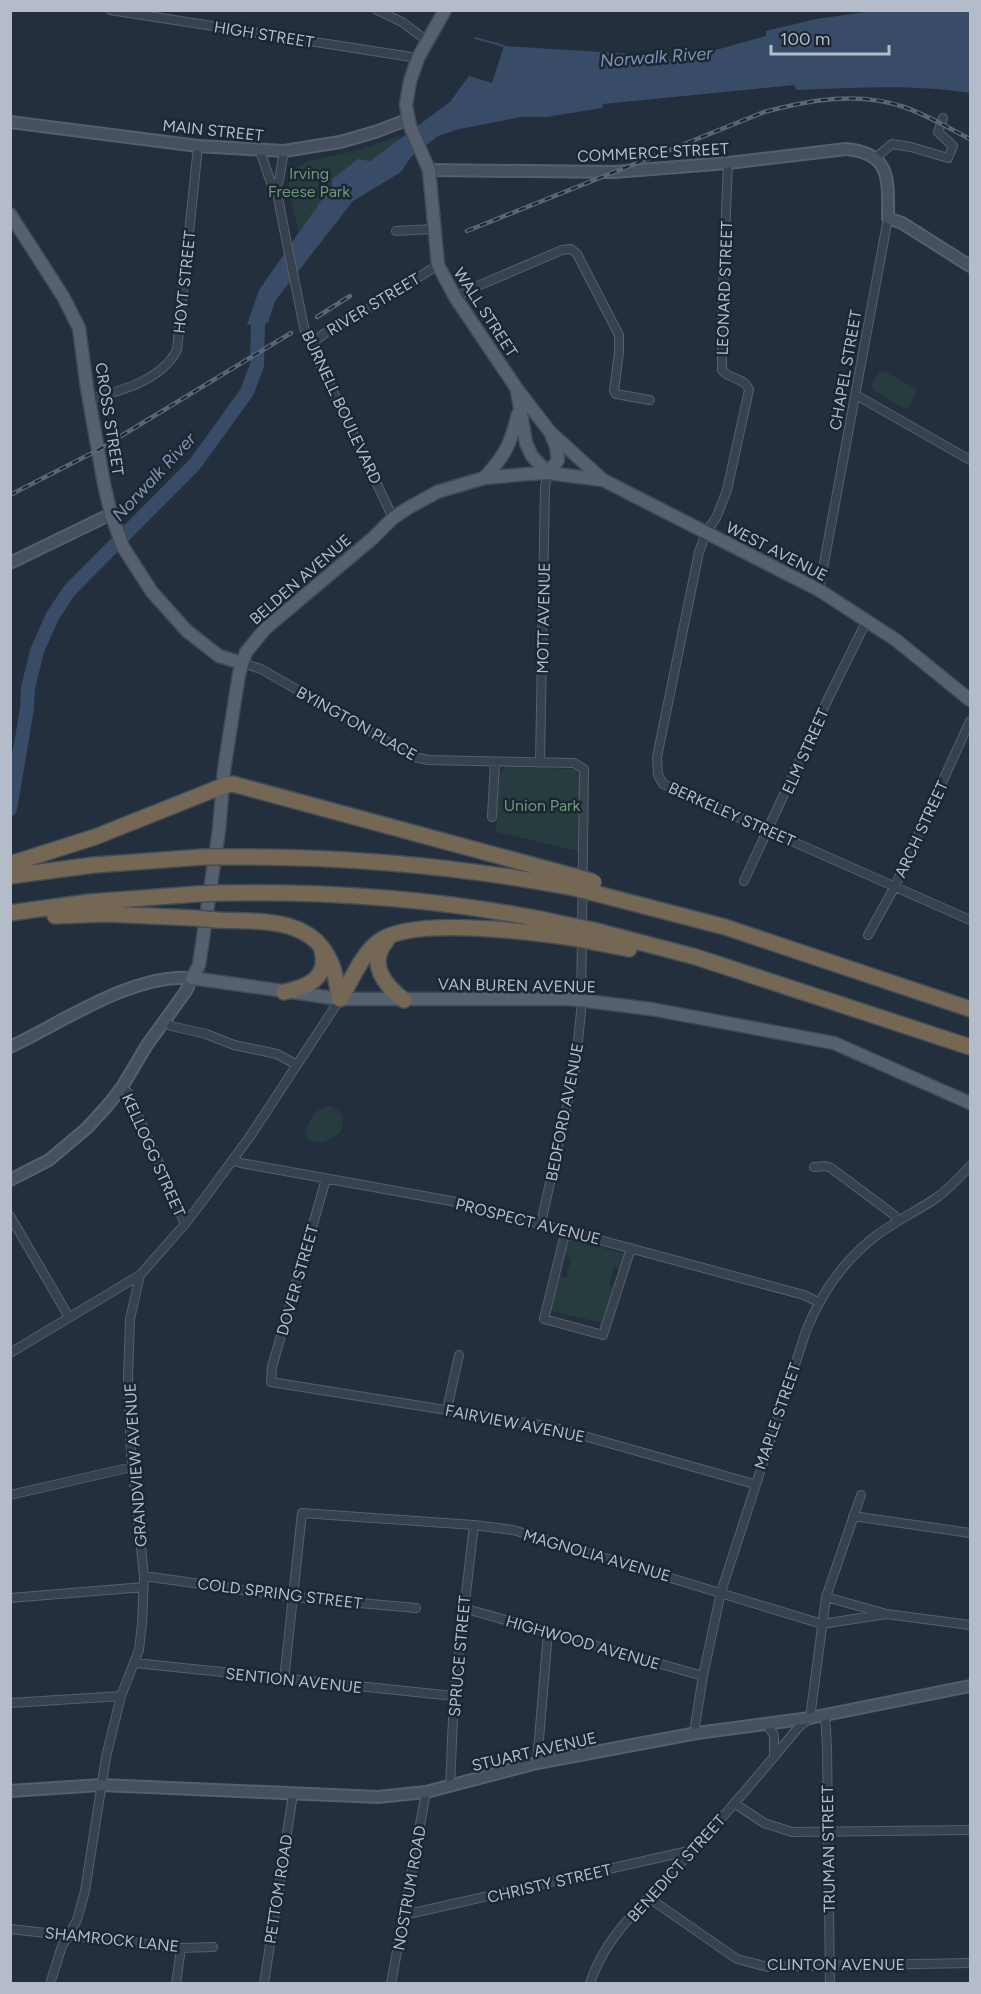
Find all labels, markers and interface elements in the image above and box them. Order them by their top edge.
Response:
street label: HIGH STREET [213,17,315,52]
scale bar [771,18,890,56]
text: 100 m [780,28,830,50]
water label: Norwalk River [599,42,714,72]
street label: MAIN STREET [161,116,265,145]
street label: COMMERCE STREET [577,139,730,166]
park label: Irving Freese Park [268,164,350,201]
street label: LEONARD STREET [713,220,736,356]
street label: HOYT STREET [170,230,199,334]
street label: WALL STREET [450,264,522,361]
street label: RIVER STREET [323,269,423,340]
street label: CHAPEL STREET [826,308,865,432]
street label: BURNELL BOULEVARD [298,327,385,487]
street label: CROSS STREET [91,361,128,477]
water label: Norwalk River [107,428,201,526]
street label: WEST AVENUE [723,518,831,585]
street label: BELDEN AVENUE [246,530,355,629]
street label: MOTT AVENUE [533,562,554,674]
street label: BYINGTON PLACE [293,682,420,764]
street label: ELM STREET [778,705,833,797]
street label: BERKELEY STREET [666,778,798,851]
street label: ARCH STREET [891,778,952,881]
park label: Union Park [504,796,581,815]
street label: VAN BUREN AVENUE [438,975,596,996]
street label: BEDFORD AVENUE [542,1041,587,1183]
street label: KELLOGG STREET [118,1091,189,1220]
street label: PROSPECT AVENUE [454,1194,602,1249]
street label: DOVER STREET [273,1222,322,1338]
street label: MAPLE STREET [750,1360,805,1472]
street label: GRANDVIEW AVENUE [120,1382,151,1548]
street label: FAIRVIEW AVENUE [443,1401,586,1446]
street label: MAGNOLIA AVENUE [521,1525,673,1586]
street label: COLD SPRING STREET [197,1574,363,1613]
street label: SPRUCE STREET [445,1594,474,1718]
street label: HIGHWOOD AVENUE [504,1611,662,1674]
street label: SENTION AVENUE [225,1664,363,1697]
street label: STUART AVENUE [470,1728,598,1775]
street label: TRUMAN STREET [818,1785,839,1913]
street label: BENEDICT STREET [623,1811,729,1926]
street label: NOSTRUM ROAD [389,1824,430,1952]
street label: PETTOM ROAD [260,1833,297,1945]
street label: CHRISTY STREET [485,1860,613,1907]
street label: SHAMROCK LANE [44,1923,180,1956]
street label: CLINTON AVENUE [767,1955,905,1974]

